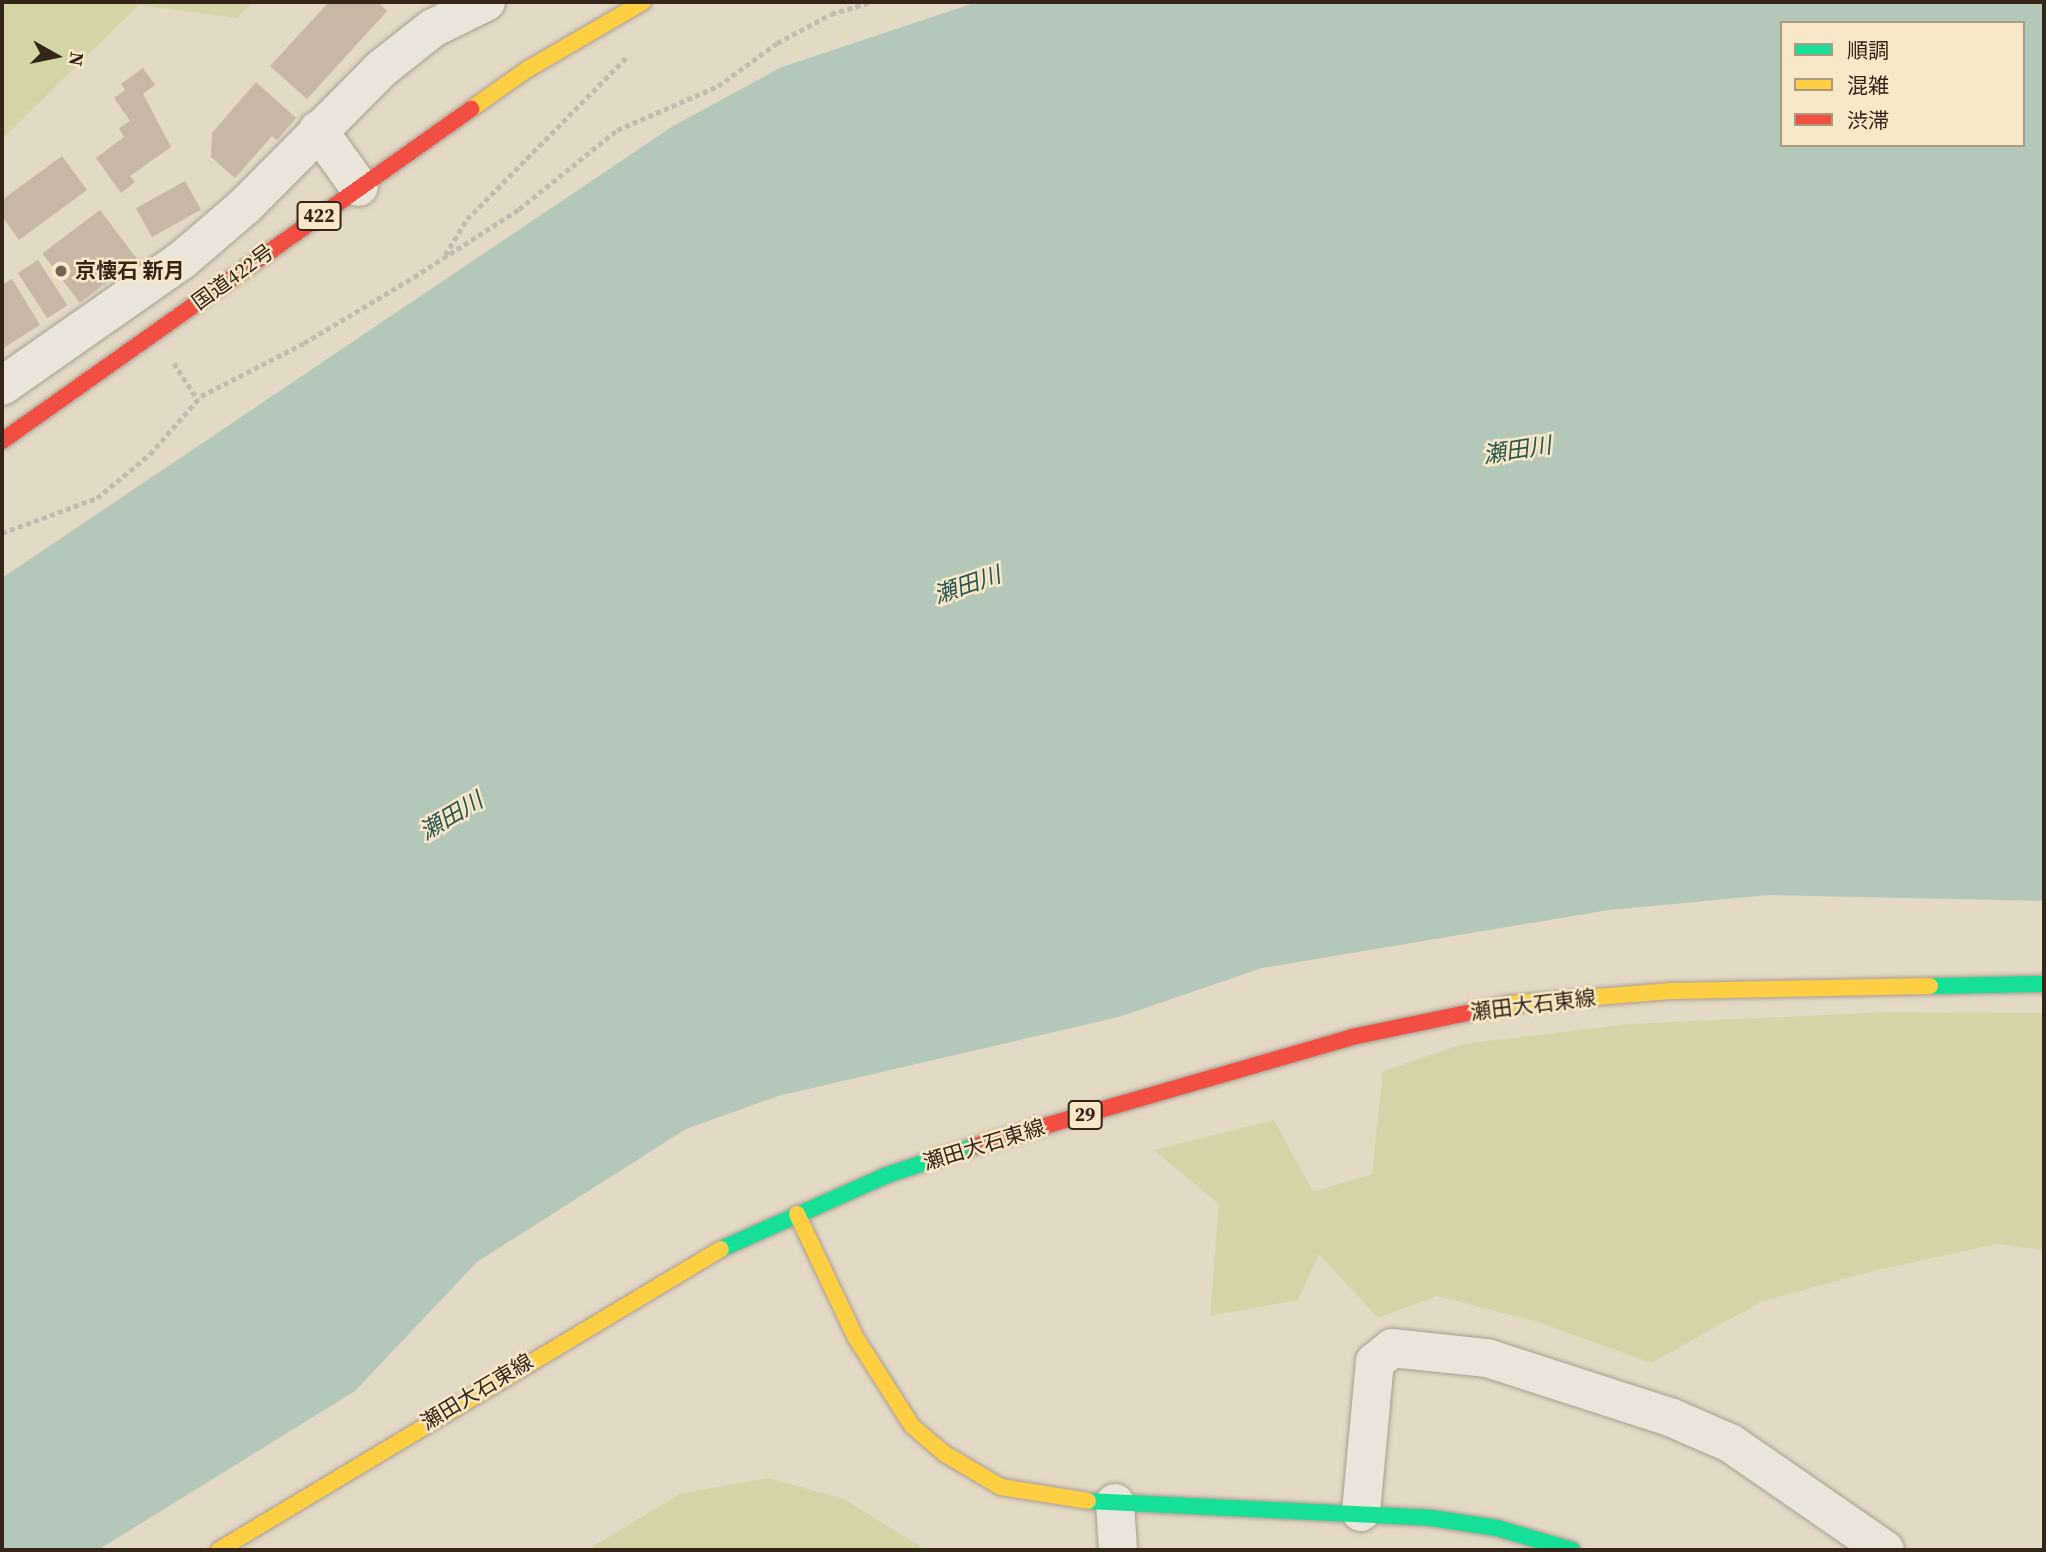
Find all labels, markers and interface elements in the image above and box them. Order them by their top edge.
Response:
north arrow [21,21,91,91]
legend [1780,21,2025,147]
text: 順調 [1847,36,1889,65]
text: N [63,50,91,68]
text: 混雑 [1847,71,1889,100]
text: 渋滞 [1847,106,1889,135]
road number: 422 [296,200,342,232]
street label: 国道422号 [187,239,279,315]
place label: 京懐石 新月 [75,258,184,284]
marker: 京懐石 新月 [53,263,69,279]
water label: 瀬田川 [1481,431,1553,469]
water label: 瀬田川 [930,561,1004,609]
water label: 瀬田川 [414,786,488,846]
street label: 瀬田大石東線 [1469,985,1597,1025]
road number: 29 [1068,1100,1102,1130]
street label: 瀬田大石東線 [920,1115,1048,1175]
street label: 瀬田大石東線 [417,1349,537,1435]

